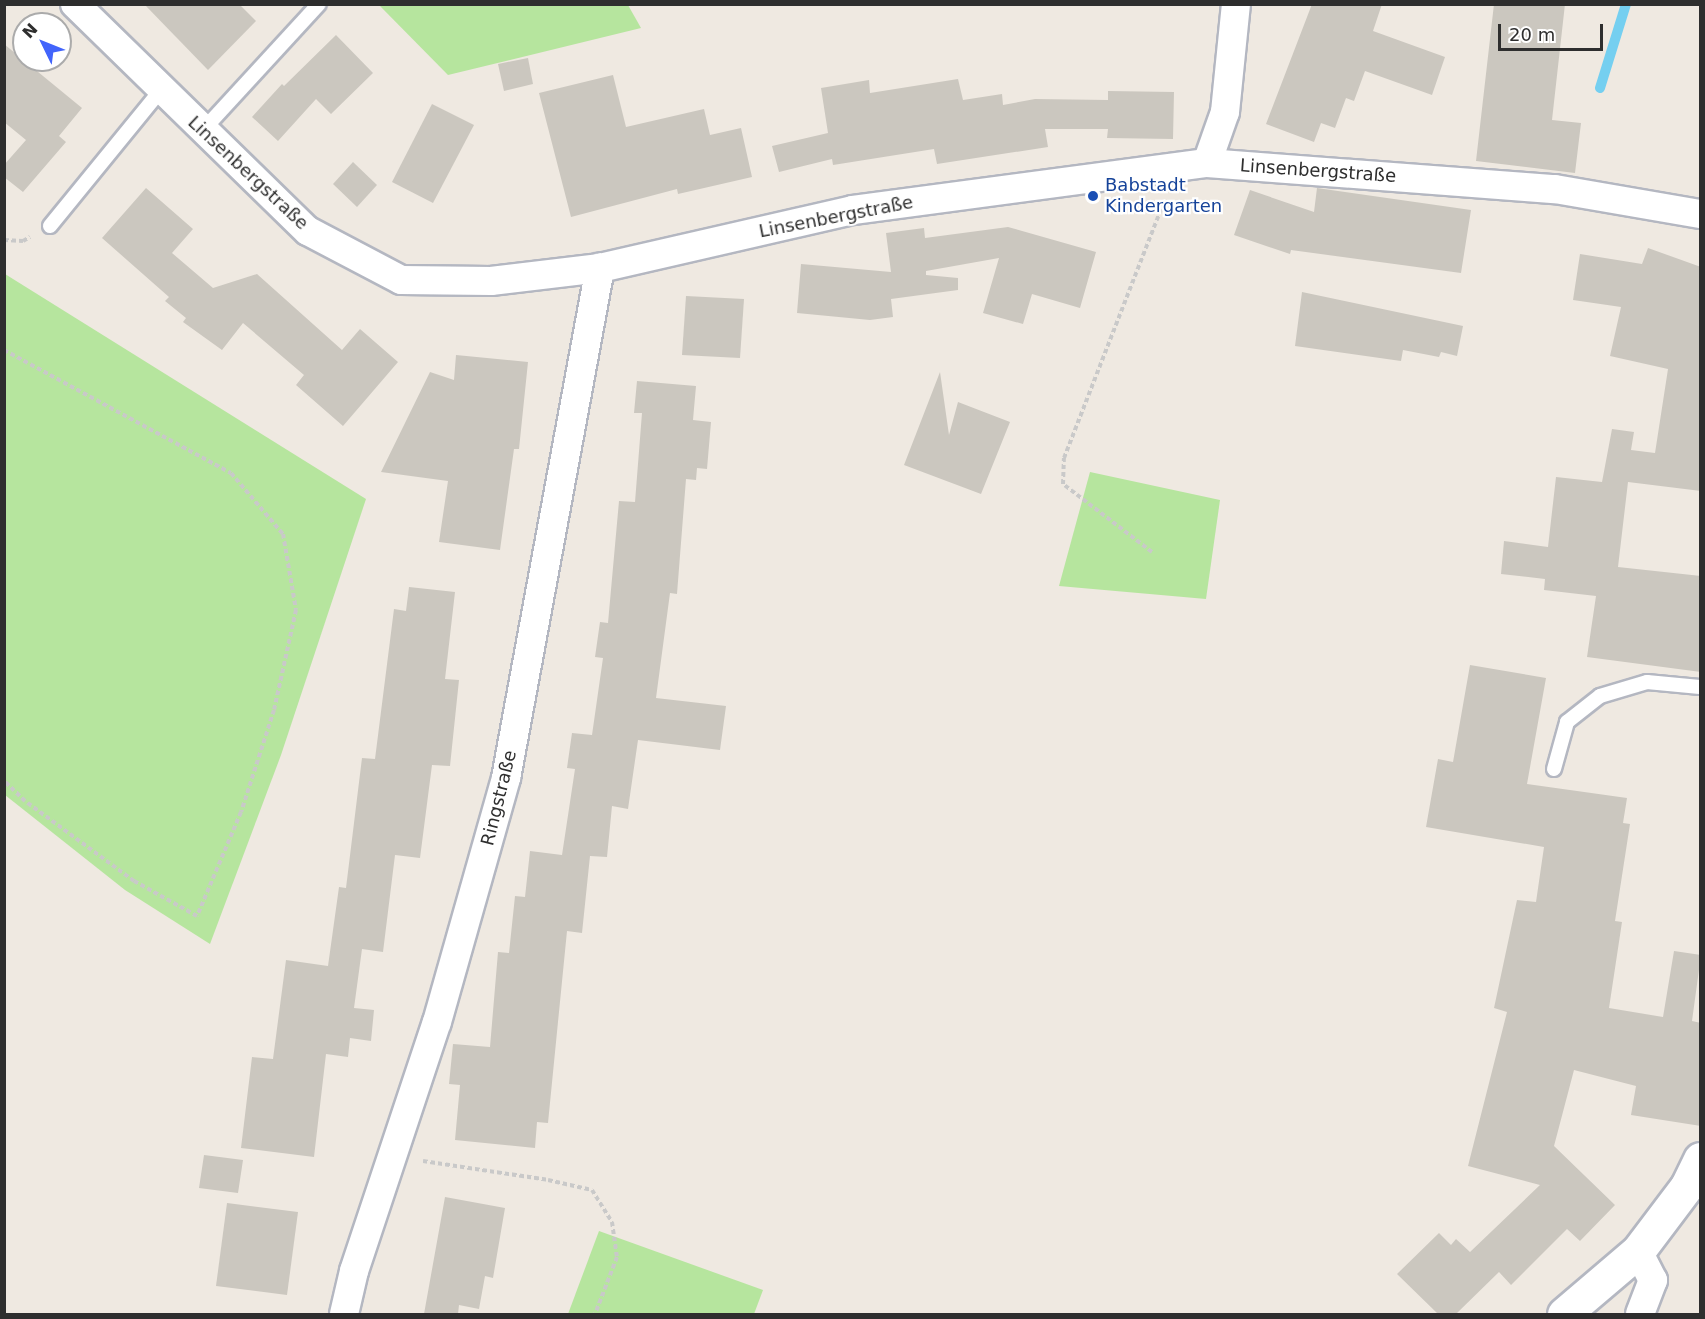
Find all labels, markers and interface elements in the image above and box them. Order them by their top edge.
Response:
north arrow [12,12,72,72]
scale bar [1501,12,1606,50]
text: N [18,19,41,42]
text: 20 m [1509,24,1555,45]
street label: Linsenbergstraße [183,112,313,234]
street label: Linsenbergstraße [1239,155,1397,187]
place label: Babstadt Kindergarten [1105,175,1222,218]
marker: Babstadt Kindergarten [1086,189,1100,203]
street label: Linsenbergstraße [757,191,915,243]
street label: Ringstraße [477,748,521,848]

